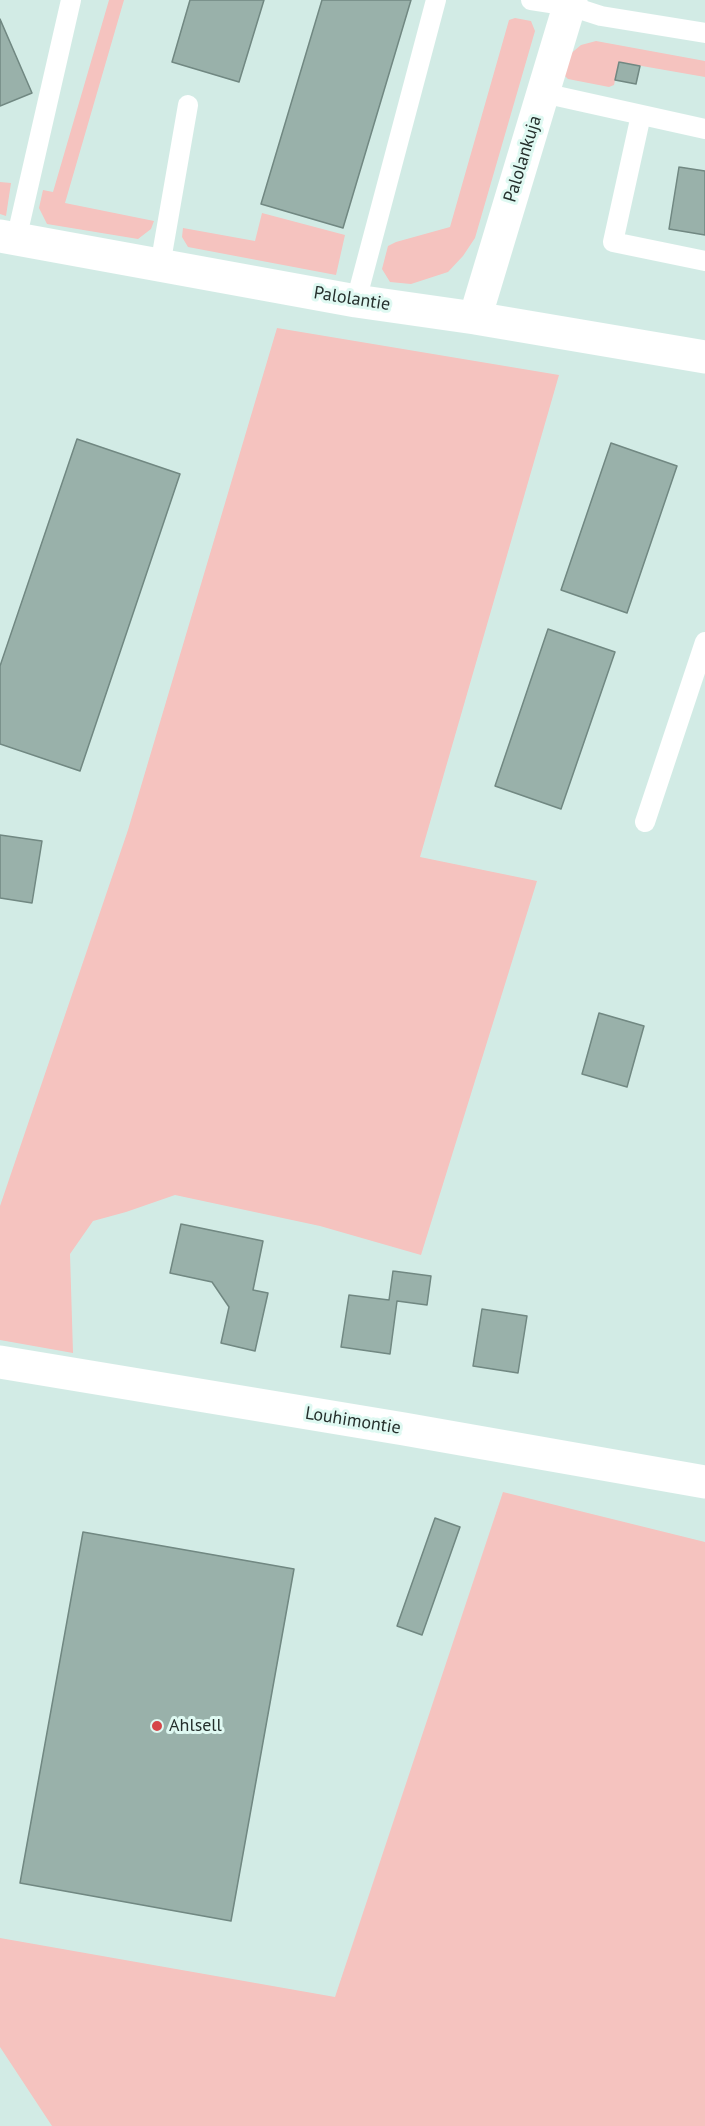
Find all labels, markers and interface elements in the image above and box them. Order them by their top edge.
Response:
street label: Palolankuja [500,113,546,205]
street label: Palolantie [312,282,392,316]
street label: Louhimontie [304,1403,402,1439]
place label: Ahlsell [169,1715,222,1737]
marker: Ahlsell [150,1719,164,1733]

